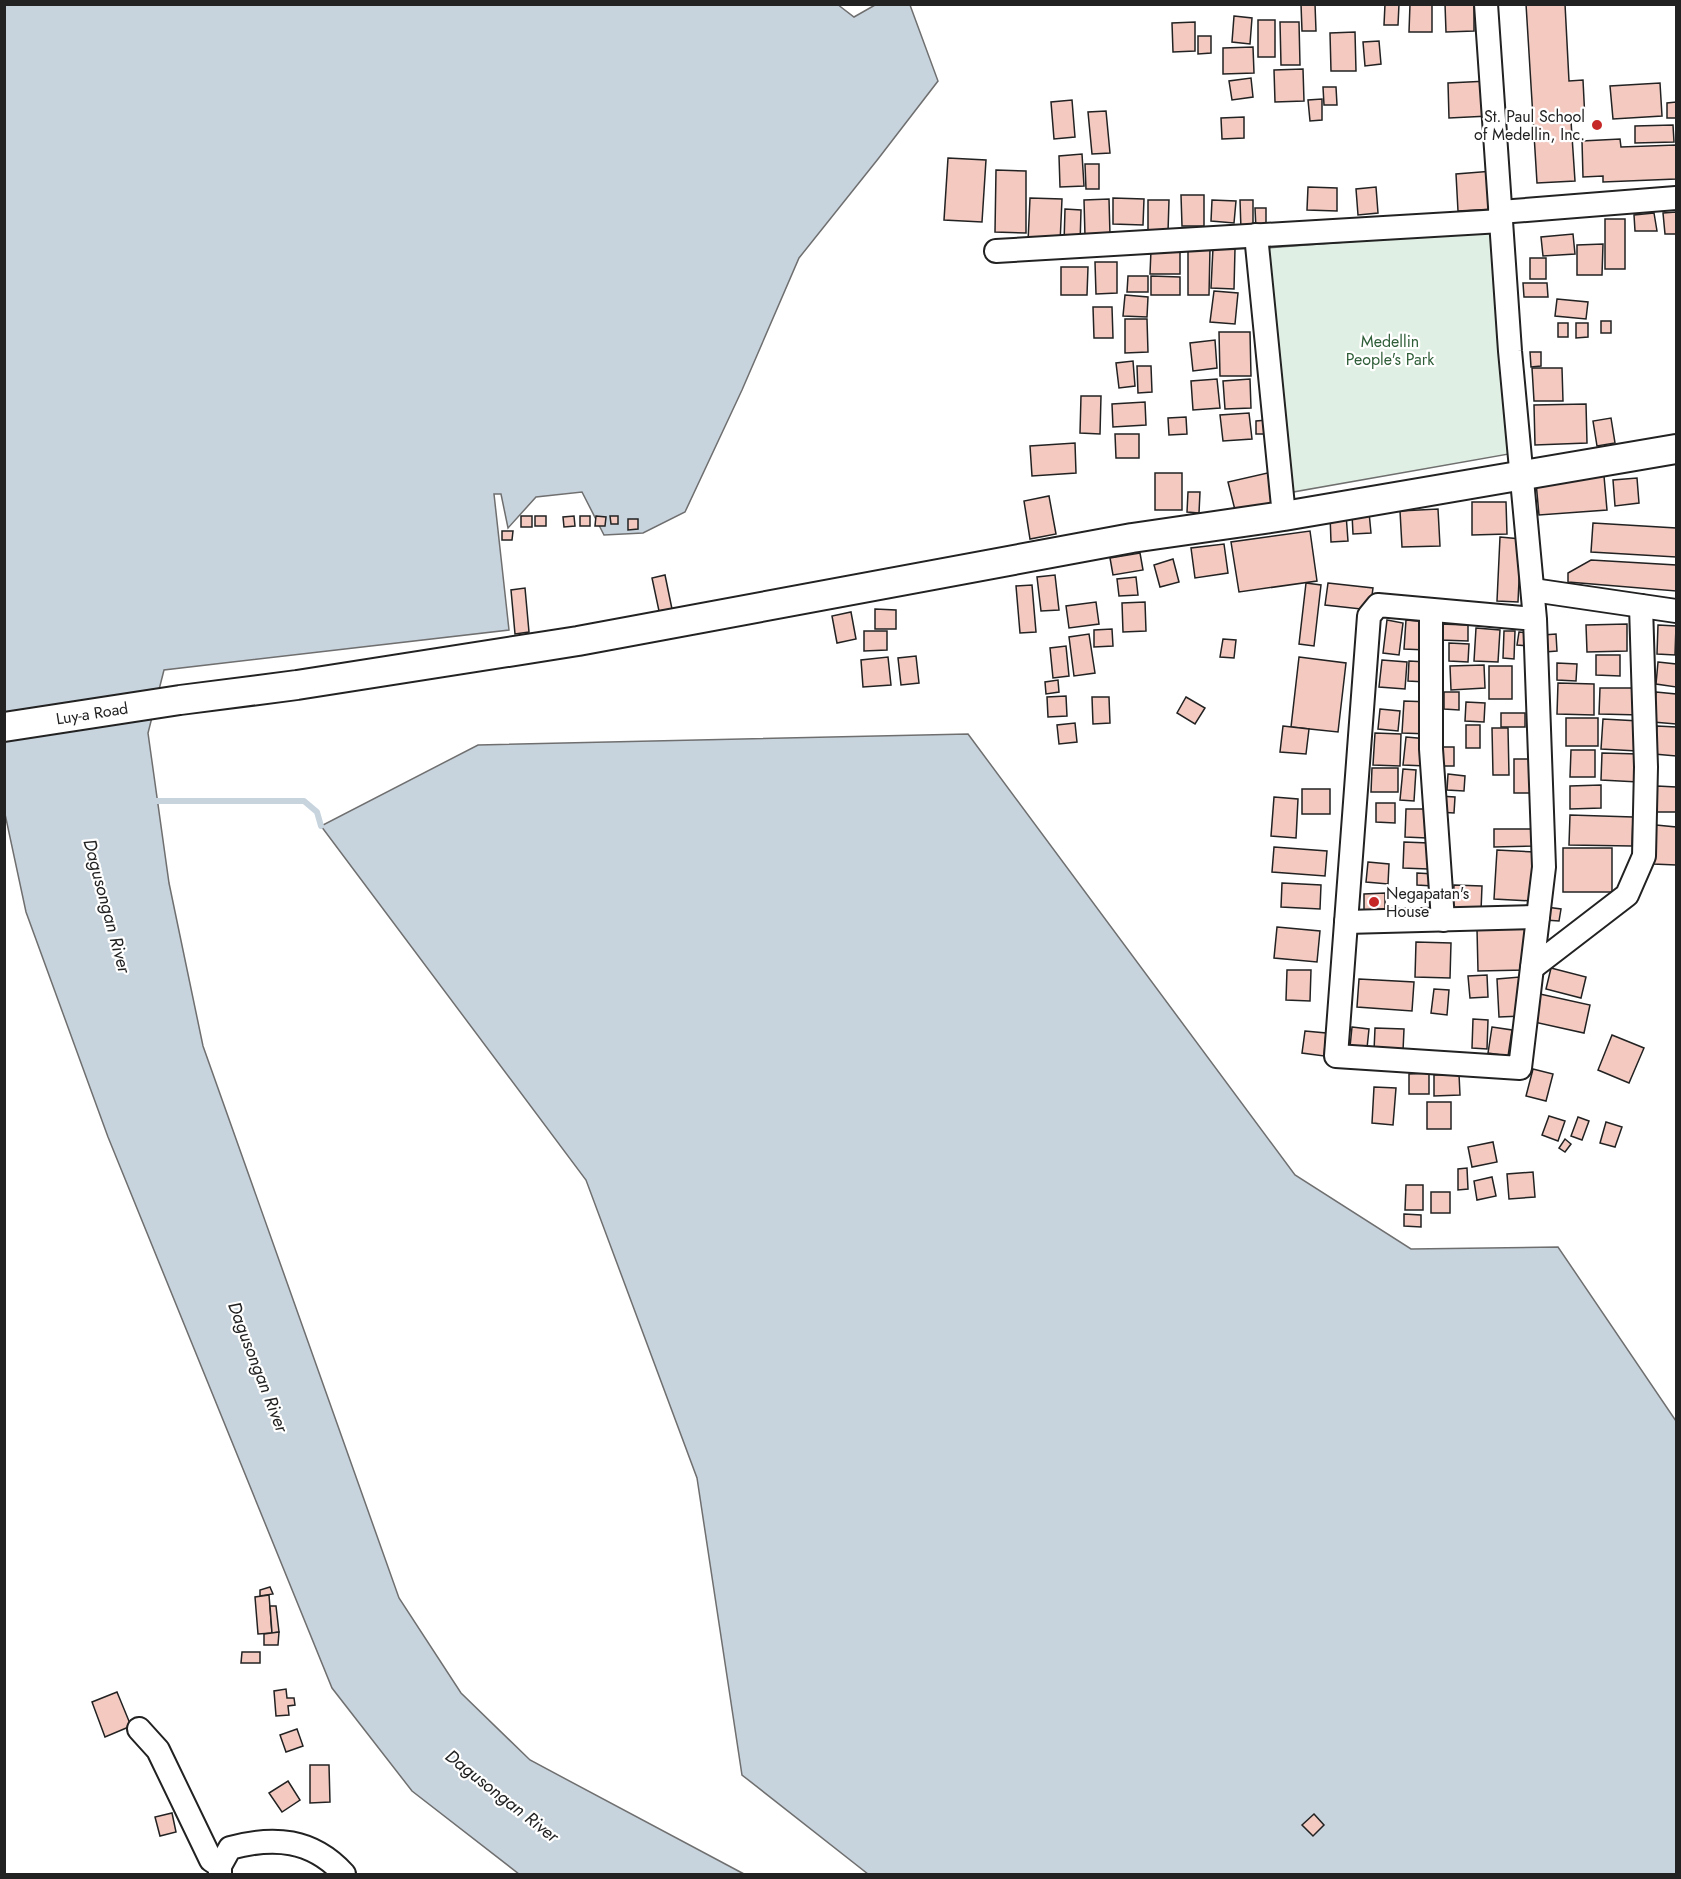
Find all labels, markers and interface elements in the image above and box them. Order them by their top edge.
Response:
place label: St. Paul School of Medellin, Inc. [1474,105,1585,146]
marker: St. Paul School of Medellin, Inc. [1590,118,1604,132]
park label: Medellin People's Park [1346,330,1435,371]
street label: Luy-a Road [54,696,130,731]
water label: Dagusongan River [77,836,138,977]
place label: Negapatan's House [1386,882,1469,923]
marker: Negapatan's House [1367,895,1381,909]
water label: Dagusongan River [221,1298,295,1437]
water label: Dagusongan River [440,1743,565,1849]

